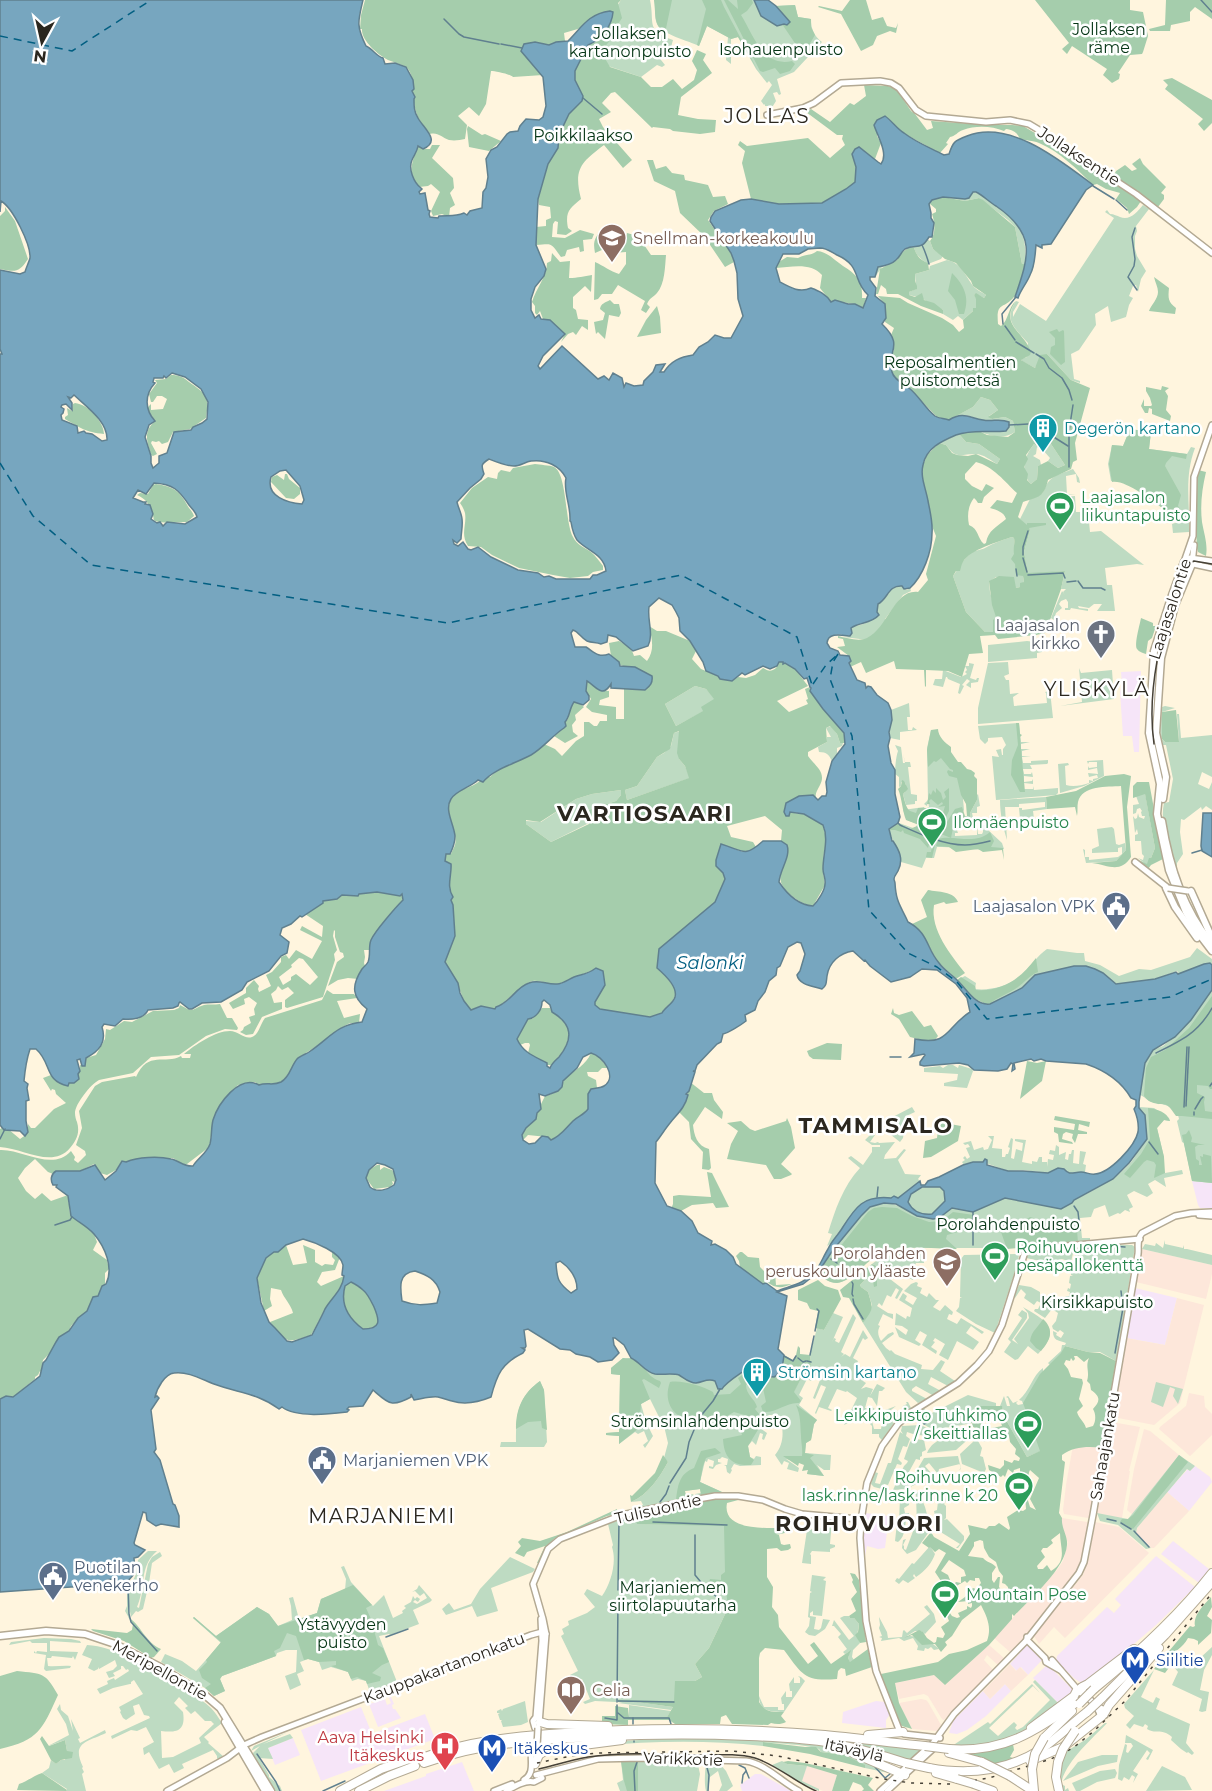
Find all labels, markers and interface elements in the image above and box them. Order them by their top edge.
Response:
north arrow [12,12,72,72]
park label: Jollaksen räme [1071,20,1146,57]
park label: Jollaksen kartanonpuisto [569,24,691,61]
park label: Isohauenpuisto [719,40,843,59]
text: N [32,46,48,67]
district label: JOLLAS [723,104,810,128]
street label: Jollaksentie [1033,122,1124,190]
park label: Poikkilaakso [533,126,633,145]
school or university icon: Snellman-korkeakoulu [596,222,628,264]
place label: Snellman-korkeakoulu [633,229,814,248]
park label: Reposalmentien puistometsä [884,353,1016,390]
building icon: Degerön kartano [1027,412,1059,454]
place label: Degerön kartano [1064,419,1201,438]
place label: Laajasalon liikuntapuisto [1081,488,1190,525]
sports icon: Laajasalon liikuntapuisto [1044,490,1076,532]
street label: Laajasalontie [1145,556,1195,662]
place label: Laajasalon kirkko [995,616,1080,653]
church icon: Laajasalon kirkko [1085,618,1117,660]
district label: YLISKYLÄ [1044,677,1150,701]
district label: VARTIOSAARI [556,800,733,827]
sports icon: Ilomäenpuisto [916,806,948,848]
place label: Ilomäenpuisto [953,813,1069,832]
public building icon: Laajasalon VPK [1100,890,1132,932]
place label: Laajasalon VPK [973,897,1096,916]
water label: Salonki [676,952,744,974]
district label: TAMMISALO [799,1112,953,1139]
park label: Porolahdenpuisto [936,1215,1080,1234]
place label: Roihuvuoren pesäpallokenttä [1016,1238,1144,1275]
sports icon: Roihuvuoren pesäpallokenttä [979,1240,1011,1282]
place label: Porolahden peruskoulun yläaste [765,1244,926,1281]
school or university icon: Porolahden peruskoulun yläaste [931,1246,963,1288]
park label: Kirsikkapuisto [1041,1293,1153,1312]
building icon: Strömsin kartano [741,1356,773,1398]
place label: Strömsin kartano [778,1363,917,1382]
street label: Sahaajankatu [1086,1390,1124,1502]
place label: Leikkipuisto Tuhkimo / skeittiallas [835,1406,1007,1443]
sports icon: Leikkipuisto Tuhkimo / skeittiallas [1012,1408,1044,1450]
park label: Strömsinlahdenpuisto [611,1412,789,1431]
public building icon: Marjaniemen VPK [306,1444,338,1486]
place label: Marjaniemen VPK [343,1451,489,1470]
place label: Roihuvuoren lask.rinne/lask.rinne k 20 [802,1468,998,1505]
sports icon: Roihuvuoren lask.rinne/lask.rinne k 20 [1003,1470,1035,1512]
street label: Tulisuontie [613,1490,703,1528]
district label: MARJANIEMI [308,1504,456,1528]
district label: ROIHUVUORI [775,1510,943,1537]
place label: Puotilan venekerho [74,1558,159,1595]
public building icon: Puotilan venekerho [37,1560,69,1602]
park label: Marjaniemen siirtolapuutarha [609,1578,737,1615]
sports icon: Mountain Pose [929,1578,961,1620]
place label: Mountain Pose [966,1585,1087,1604]
park label: Ystävyyden puisto [297,1615,387,1652]
street label: Kauppakartanonkatu [361,1628,527,1708]
street label: Meripellontie [109,1636,211,1704]
metro station icon: Siilitie [1119,1644,1151,1686]
place label: Siilitie [1156,1651,1203,1670]
library icon: Celia [555,1674,587,1716]
place label: Celia [592,1681,631,1700]
place label: Aava Helsinki Itäkeskus [317,1728,424,1765]
hospital icon: Aava Helsinki Itäkeskus [429,1730,461,1772]
metro station icon: Itäkeskus [476,1732,508,1774]
street label: Itäväylä [823,1734,885,1766]
place label: Itäkeskus [513,1739,588,1758]
street label: Varikkotie [643,1748,723,1770]

